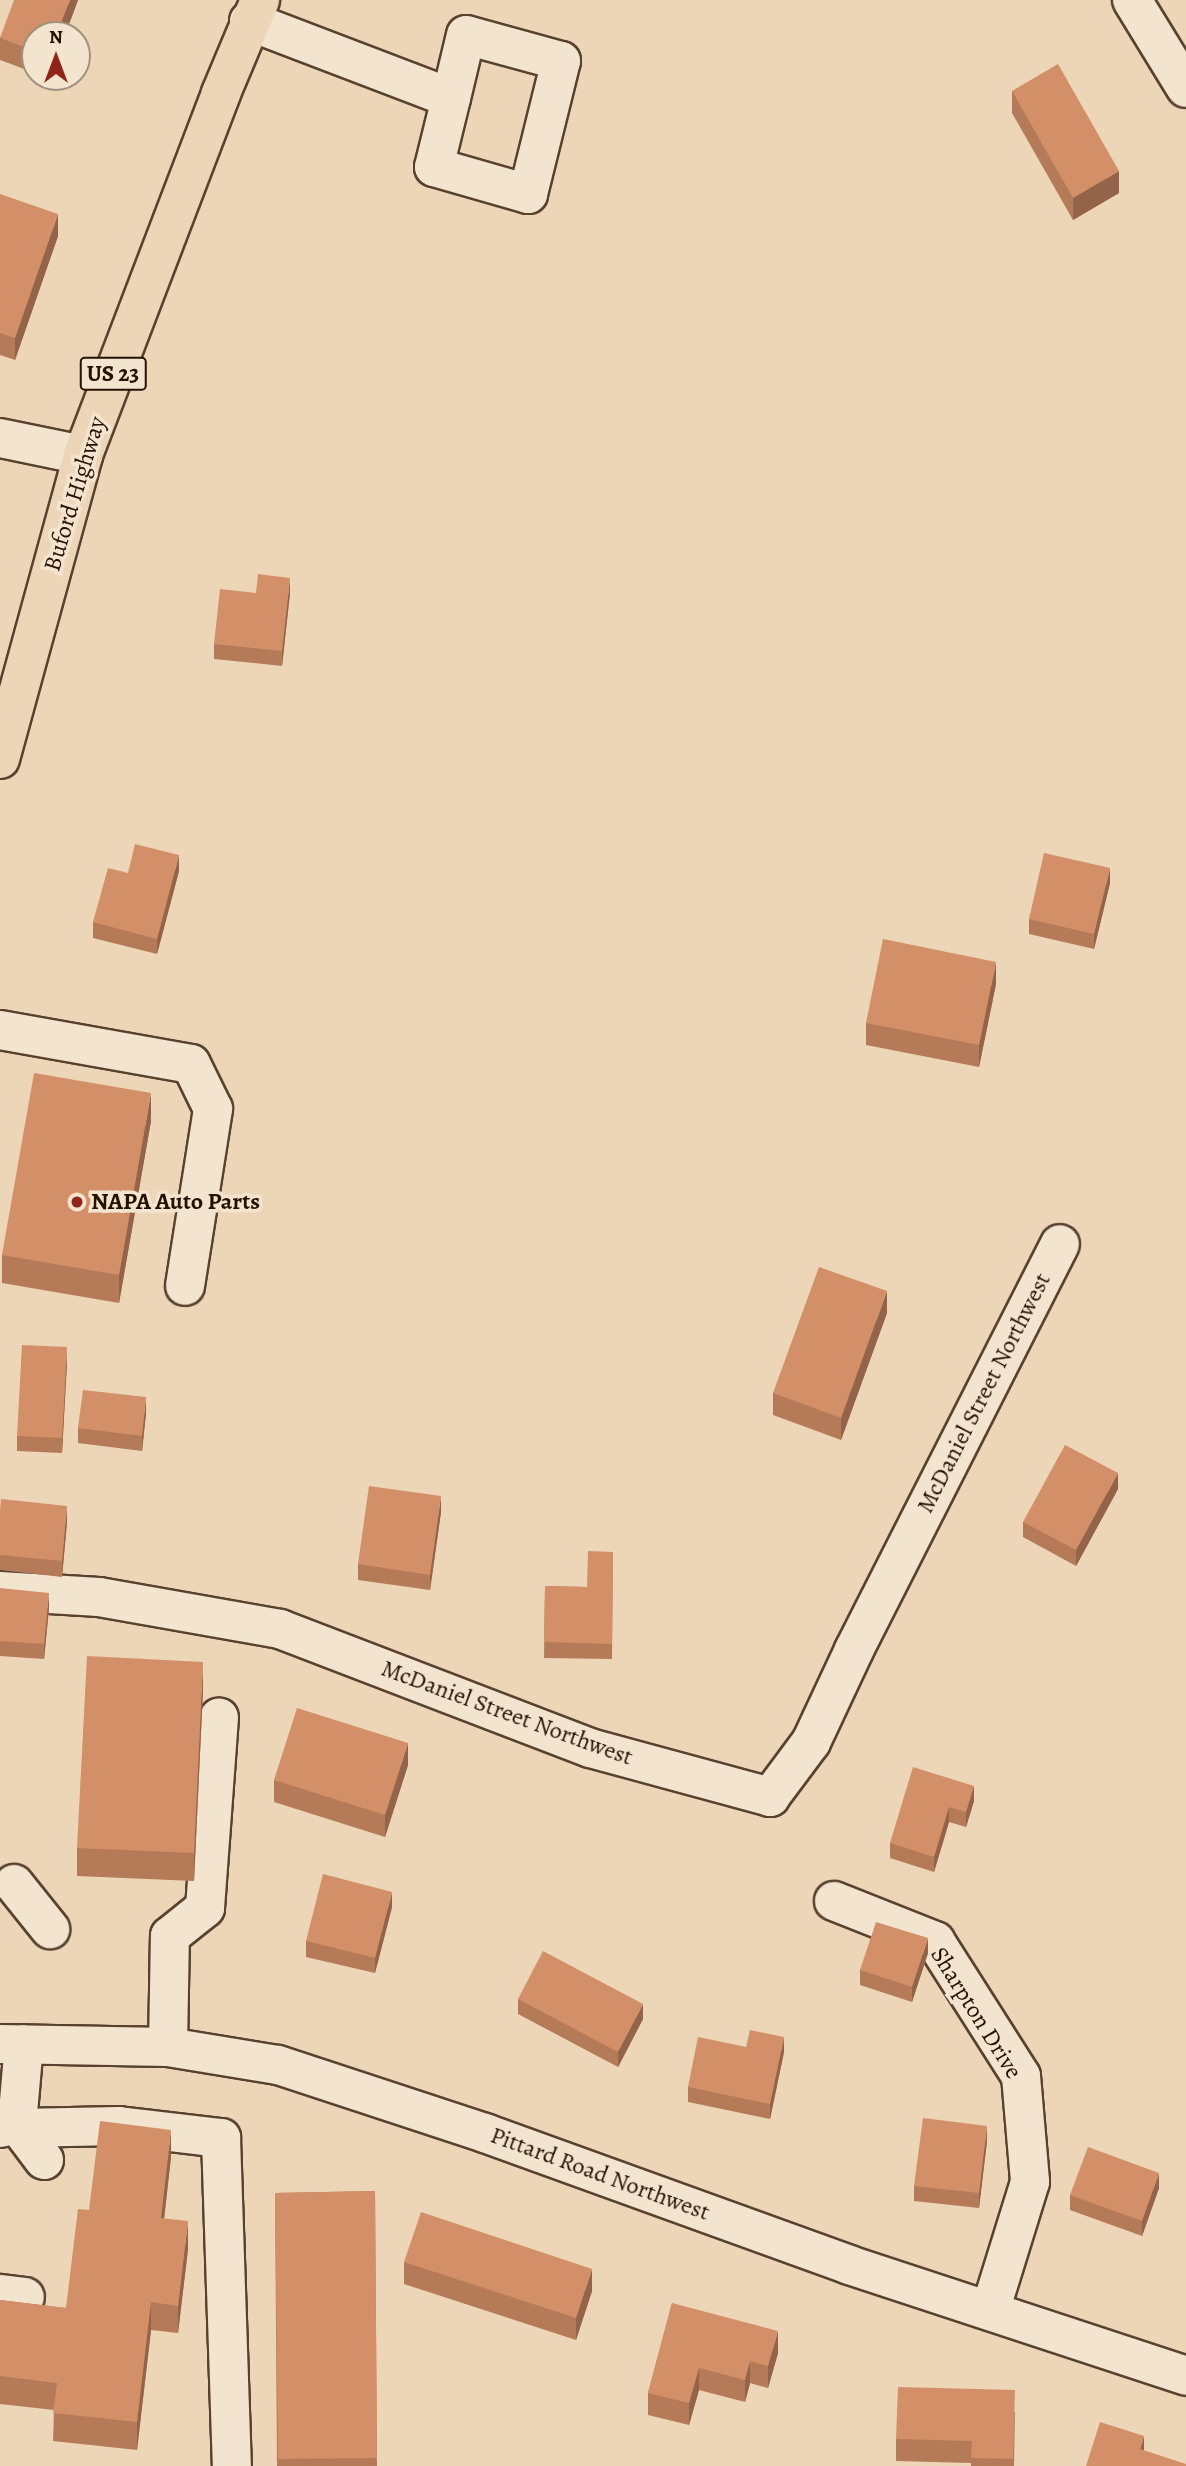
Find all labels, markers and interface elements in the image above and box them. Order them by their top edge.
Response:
north arrow [21,21,91,91]
text: N [49,24,63,50]
road number: US 23 [78,354,148,394]
street label: Buford Highway [38,413,112,575]
place label: NAPA Auto Parts [91,1188,260,1216]
marker: NAPA Auto Parts [69,1194,85,1210]
street label: McDaniel Street Northwest [911,1268,1057,1518]
street label: McDaniel Street Northwest [377,1654,637,1772]
street label: Sharpton Drive [924,1942,1028,2084]
street label: Pittard Road Northwest [486,2121,714,2227]

